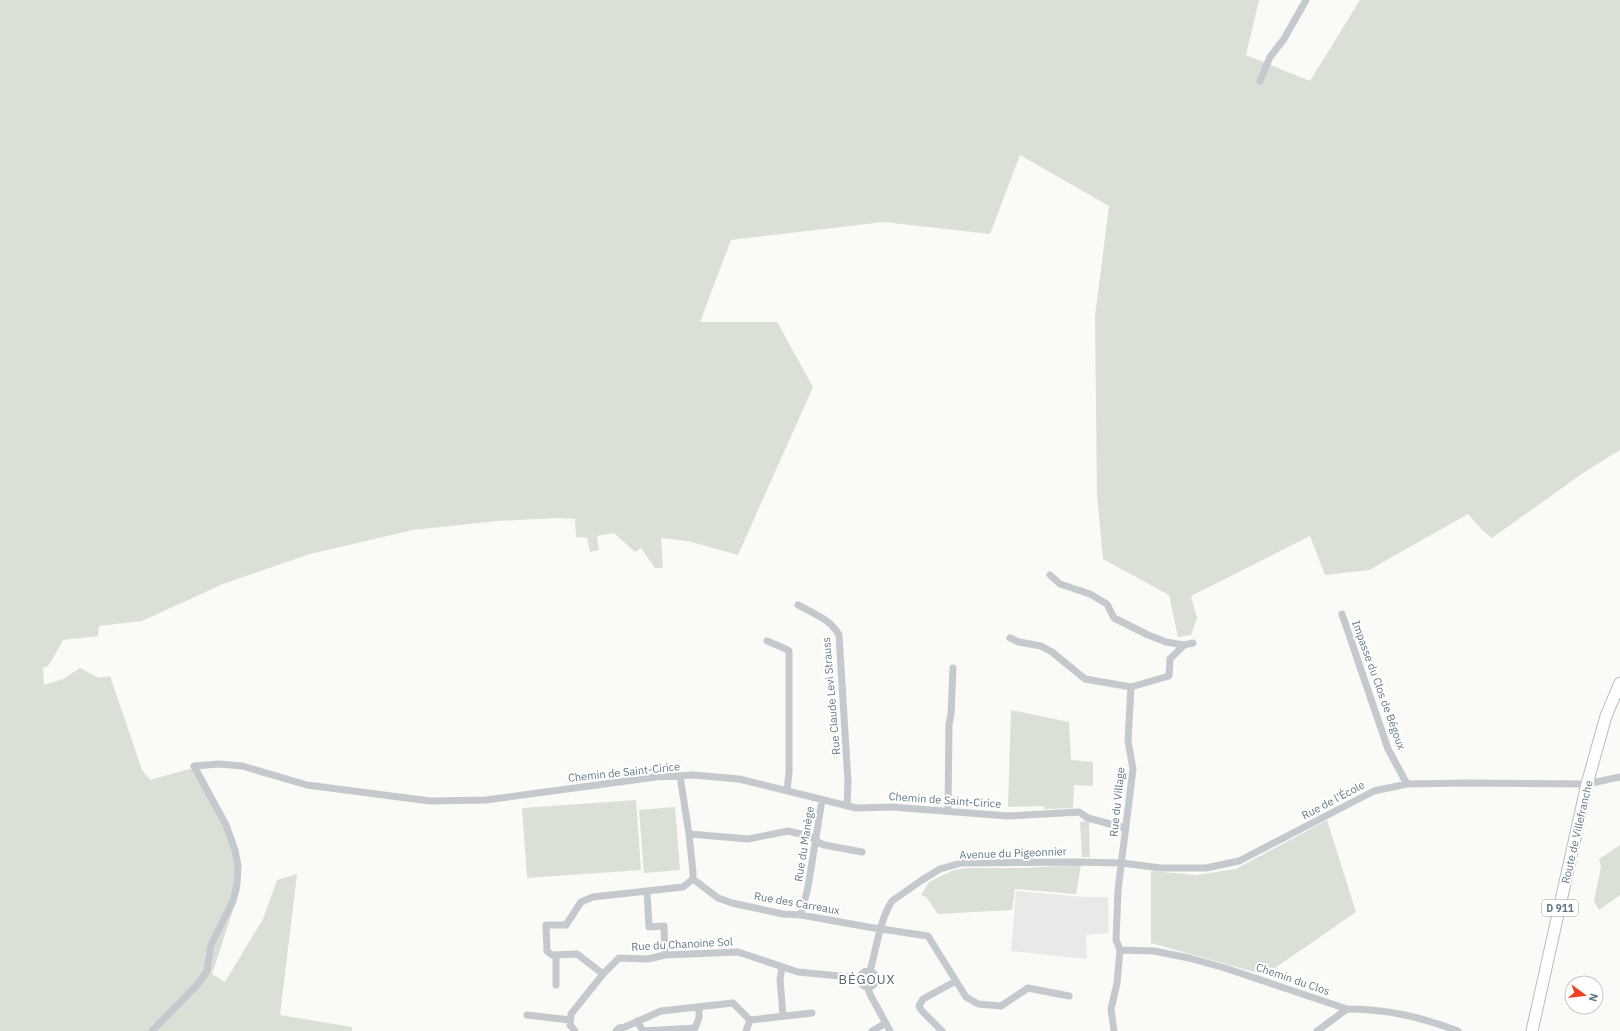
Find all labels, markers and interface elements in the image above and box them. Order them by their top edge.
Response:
street label: Impasse du Clos de Bégoux [1349,618,1409,752]
street label: Rue Claude Levi Strauss [819,637,843,755]
street label: Chemin de Saint-Cirice [567,759,681,785]
street label: Rue du Village [1106,766,1128,838]
street label: Rue de l'École [1299,777,1367,823]
street label: Route de Villefranche [1558,779,1596,885]
street label: Chemin de Saint-Cirice [888,789,1002,811]
street label: Rue du Manège [791,805,817,883]
street label: Avenue du Pigeonnier [959,844,1067,862]
street label: Rue des Carreaux [753,889,841,917]
road number: D 911 [1542,900,1578,916]
street label: Rue du Chanoine Sol [631,934,733,954]
street label: Chemin du Clos [1254,960,1332,998]
district label: BÉGOUX [838,971,896,988]
north arrow [1564,975,1604,1015]
text: N [1586,992,1601,1003]

